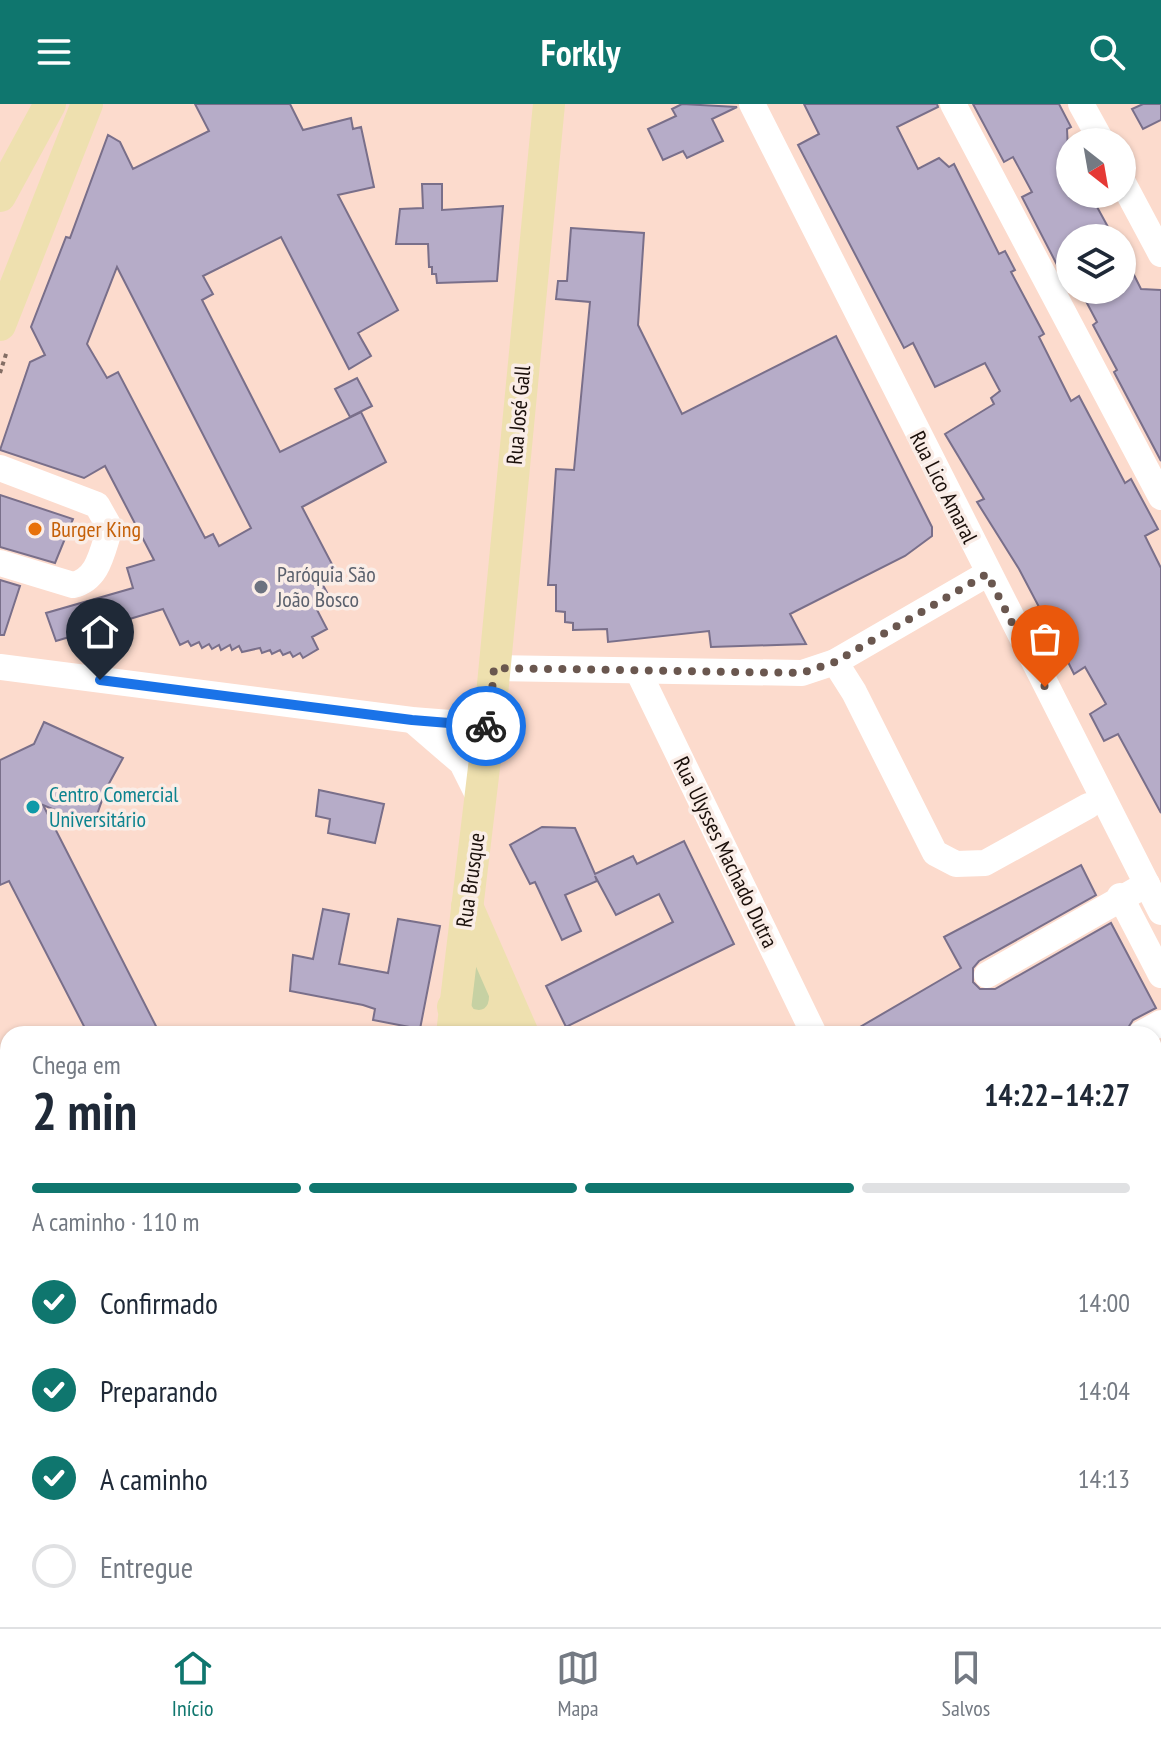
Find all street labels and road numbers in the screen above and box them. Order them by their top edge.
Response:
street label: Rua José Gall [500,363,536,466]
street label: Rua Lico Amaral [904,426,985,548]
street label: Rua Ulysses Machado Dutra [668,752,784,952]
street label: Rua Brusque [450,831,490,929]

